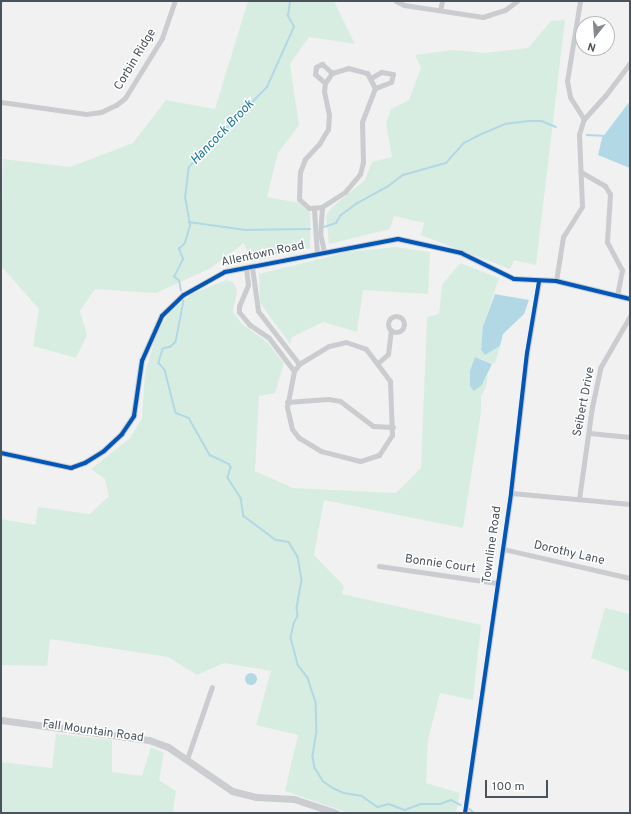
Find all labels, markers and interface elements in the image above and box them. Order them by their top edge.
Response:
north arrow [575,16,615,56]
street label: Corbin Ridge [112,27,160,93]
text: N [586,39,598,54]
water label: Hancock Brook [188,97,258,169]
street label: Allentown Road [220,239,306,271]
street label: Seibert Drive [571,366,599,438]
street label: Townline Road [480,505,506,585]
street label: Dorothy Lane [532,539,606,569]
street label: Bonnie Court [404,553,476,577]
street label: Fall Mountain Road [41,718,145,746]
scale bar [487,772,550,798]
text: 100 m [492,779,525,795]

